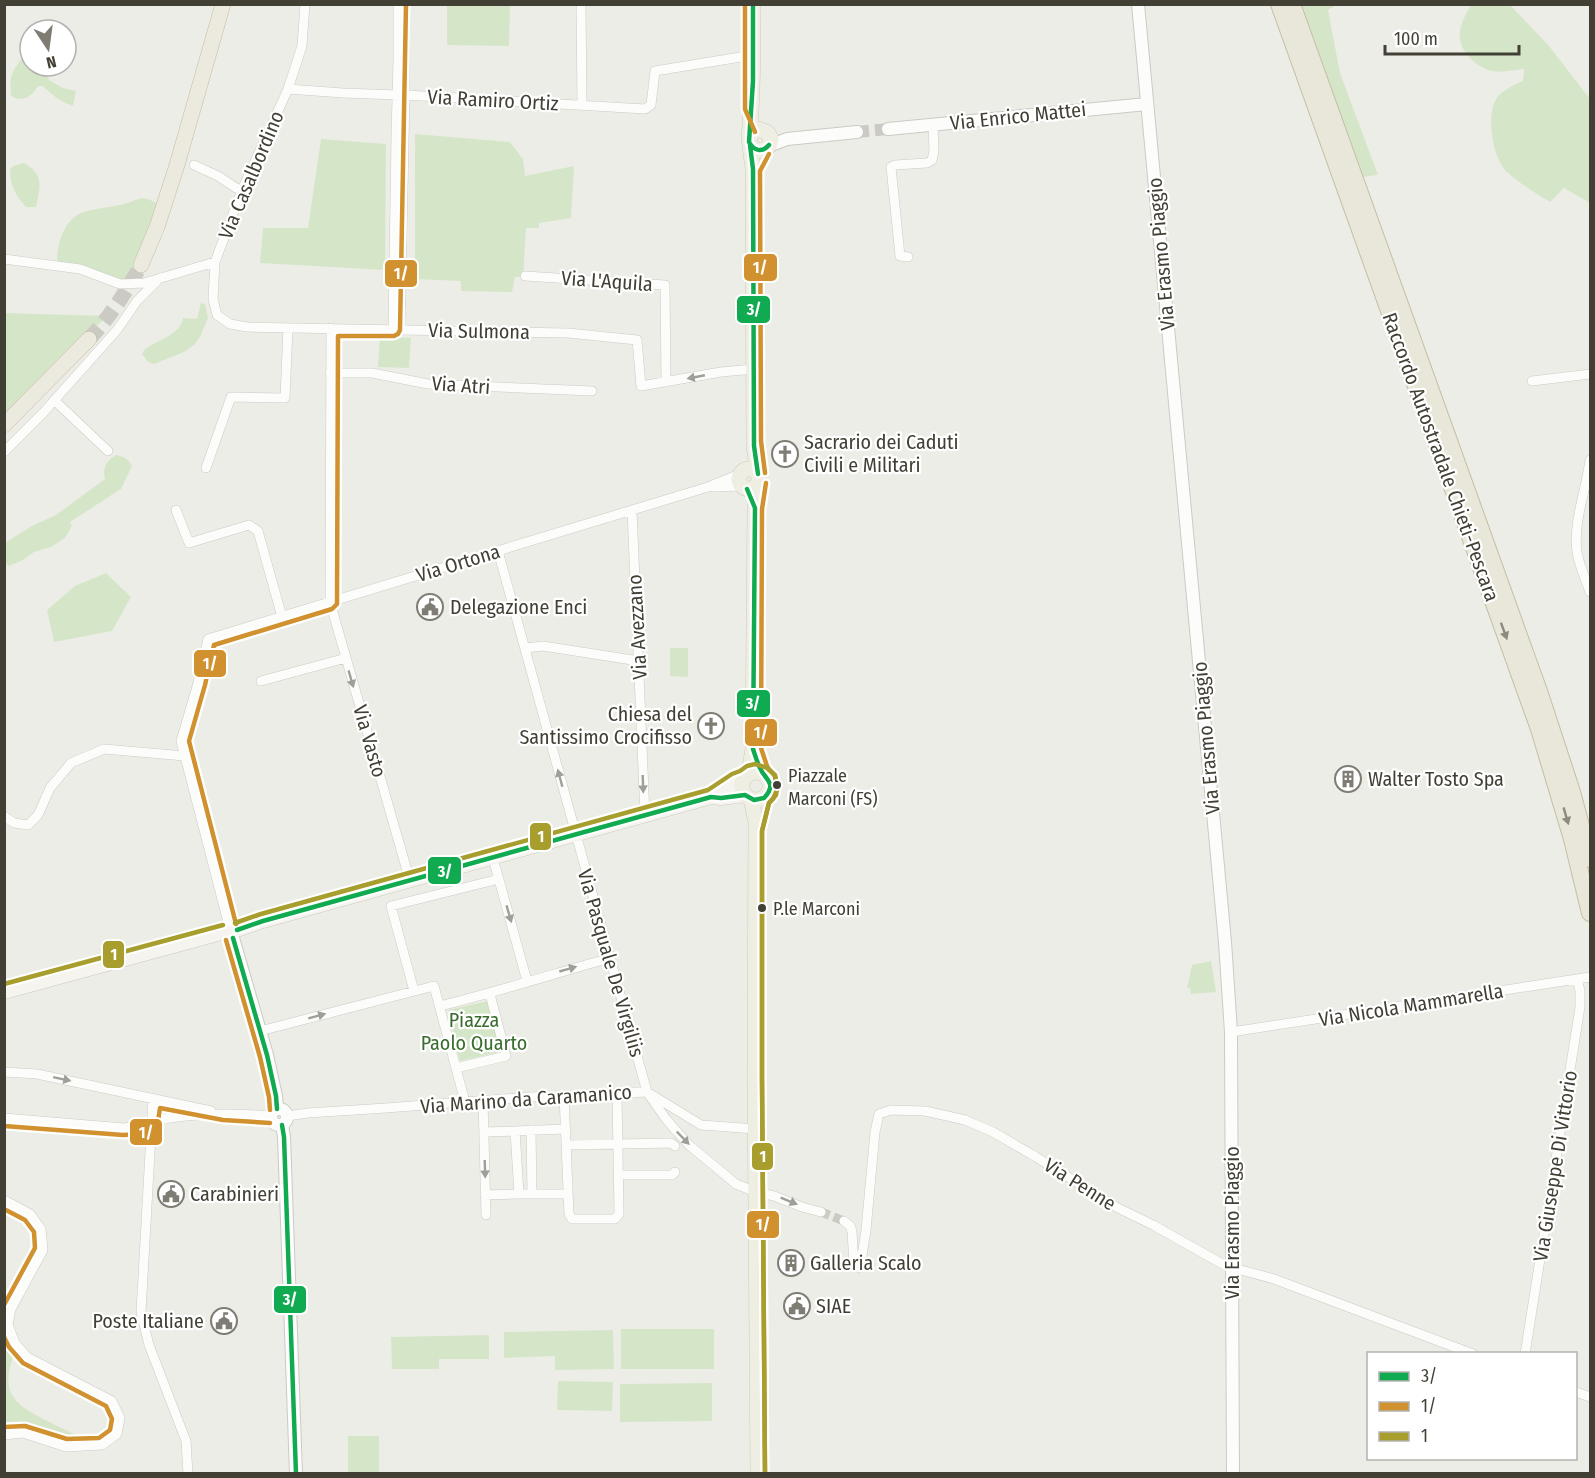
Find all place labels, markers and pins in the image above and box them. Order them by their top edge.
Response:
place label: Sacrario dei Caduti Civili e Militari [804,430,959,477]
church icon: Sacrario dei Caduti Civili e Militari [770,439,800,469]
public building icon: Delegazione Enci [415,592,445,622]
place label: Delegazione Enci [450,595,587,619]
place label: Chiesa del Santissimo Crocifisso [519,702,692,749]
church icon: Chiesa del Santissimo Crocifisso [696,711,726,741]
building icon: Walter Tosto Spa [1333,764,1363,794]
place label: Piazzale Marconi (FS) [788,765,878,810]
place label: Walter Tosto Spa [1368,767,1504,791]
marker: Piazzale Marconi (FS) [771,779,783,791]
place label: P.le Marconi [773,898,860,920]
marker: P.le Marconi [756,902,768,914]
public building icon: Carabinieri [156,1179,186,1209]
place label: Carabinieri [190,1182,279,1206]
building icon: Galleria Scalo [776,1248,806,1278]
place label: Galleria Scalo [810,1251,922,1275]
public building icon: SIAE [782,1291,812,1321]
place label: SIAE [816,1294,851,1318]
public building icon: Poste Italiane [209,1306,239,1336]
place label: Poste Italiane [92,1309,204,1333]

